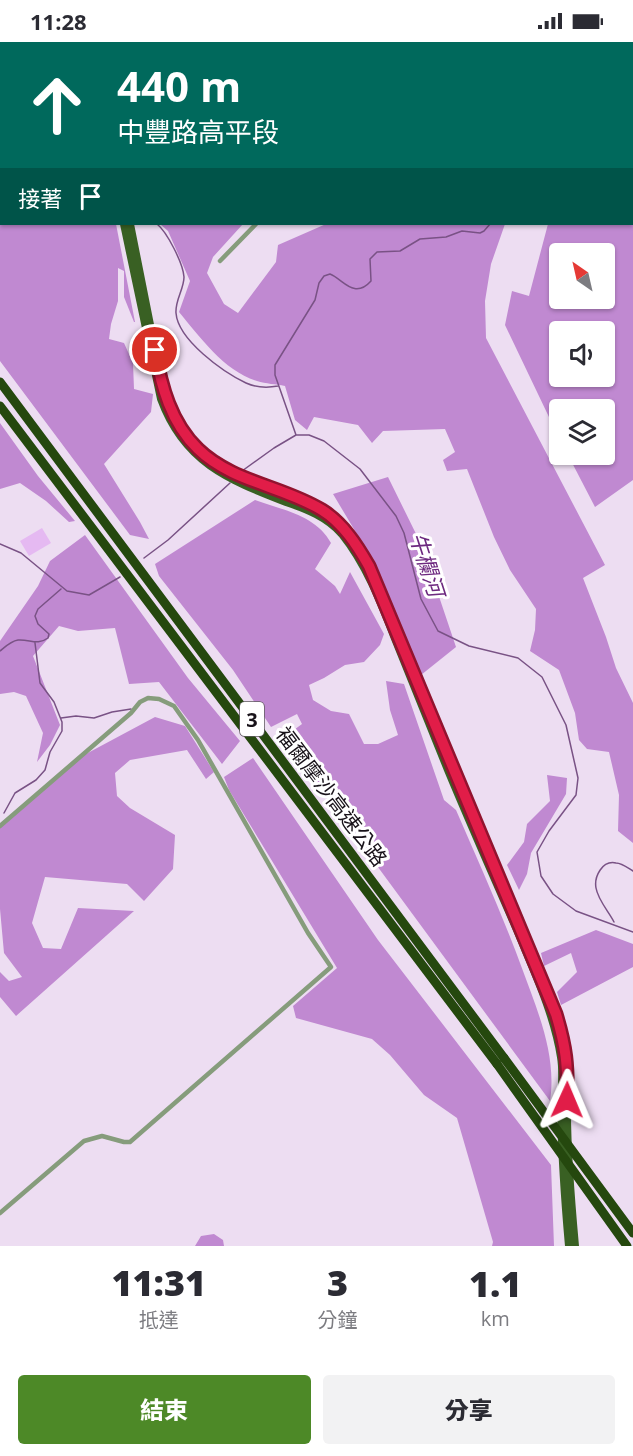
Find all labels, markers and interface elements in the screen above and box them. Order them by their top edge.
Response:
text: 11:28 [30,6,87,36]
text: 440 m [117,57,241,114]
icon: ahead [18,66,96,144]
text: 中豐路高平段 [117,113,279,150]
icon: arrive [74,180,107,213]
text: 接著 [18,183,62,213]
north arrow [549,243,615,309]
map controls [549,243,615,465]
button: sound [549,321,615,387]
pin [129,324,180,375]
icon: arrive [138,333,171,366]
button: layers [549,399,615,465]
water label: 牛欄河 [404,528,454,604]
road number: 3 [240,702,264,736]
street label: 福爾摩沙高速公路 [270,720,394,872]
position arrow [535,1068,599,1132]
text: 11:31 [111,1258,206,1307]
text: 3 [327,1258,348,1307]
text: 1.1 [469,1259,522,1308]
text: km [481,1305,510,1332]
text: 抵達 [139,1306,179,1333]
text: 分鐘 [318,1306,358,1333]
button: 結束 [18,1375,311,1444]
button: 分享 [323,1375,615,1444]

